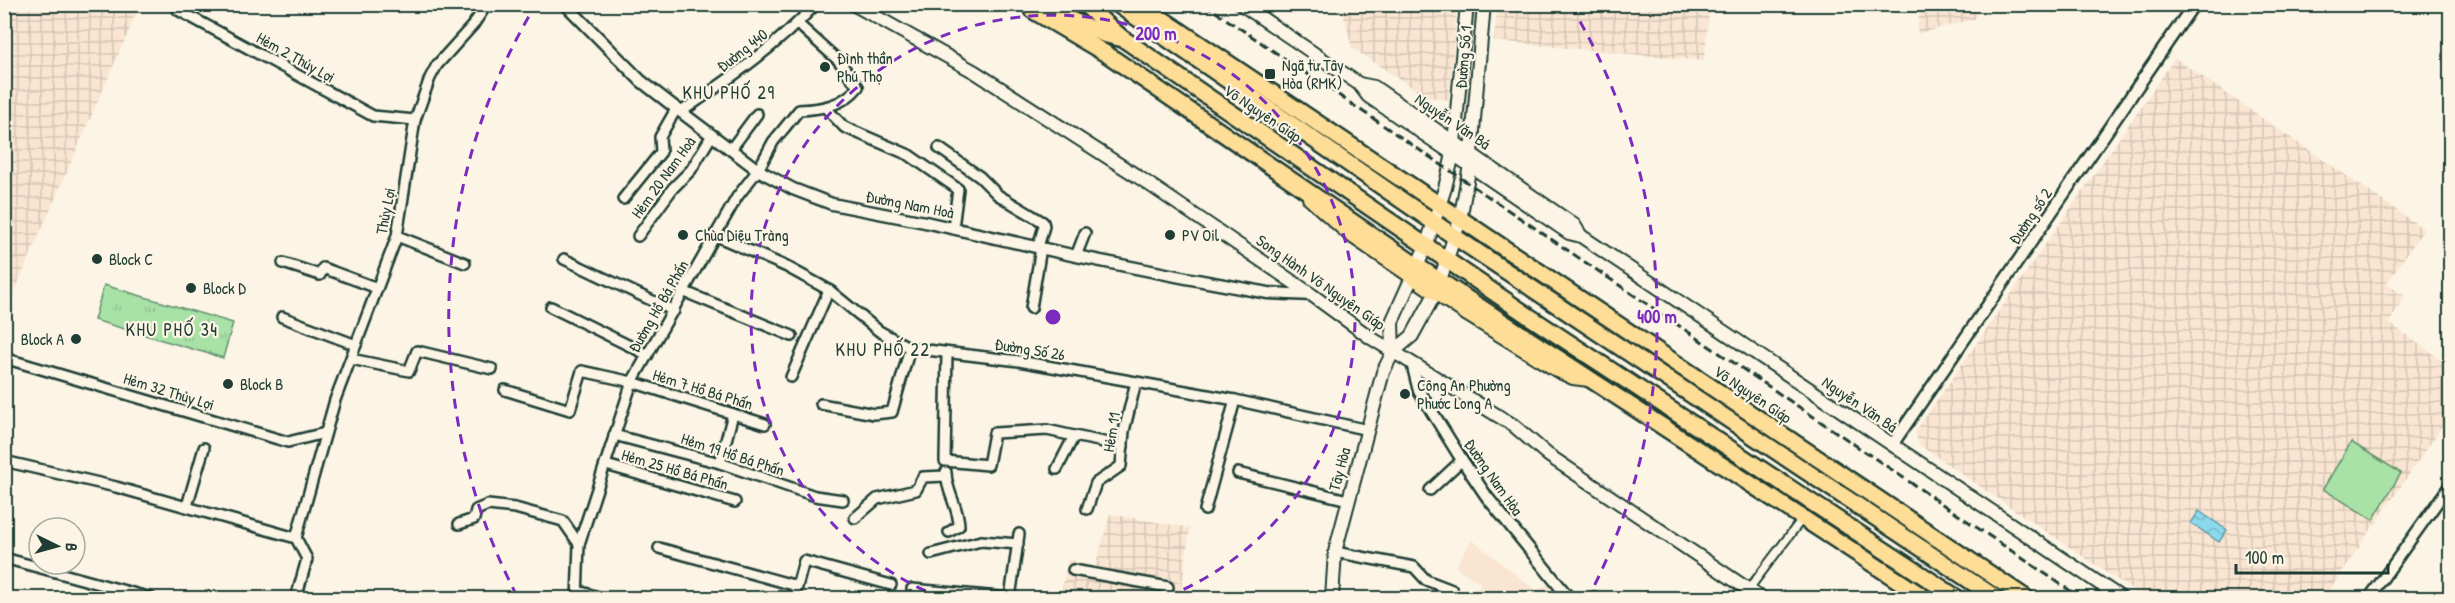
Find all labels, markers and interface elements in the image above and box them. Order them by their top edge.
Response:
text: 200 m [1136,21,1176,46]
street label: Đường 440 [712,23,772,77]
street label: Đường Số 1 [1449,24,1477,89]
street label: Hẻm 2 Thủy Lợi [253,26,339,88]
place label: Đình thần Phú Thọ [837,47,893,87]
place label: Ngã tư Tây Hòa (RMK) [1282,54,1344,94]
marker: Đình thần Phú Thọ [818,60,832,74]
marker: Ngã tư Tây Hòa (RMK) [1263,67,1277,81]
street label: Võ Nguyên Giáp [1220,79,1306,147]
district label: KHU PHỐ 29 [682,80,776,105]
street label: Nguyễn Văn Bá [1411,88,1495,154]
street label: Hẻm 20 Nam Hoà [626,132,700,222]
street label: Đường số 2 [2003,183,2057,248]
street label: Đường Nam Hoà [864,185,956,223]
street label: Thủy Lợi [370,186,400,236]
place label: Chùa Diệu Tràng [695,224,789,246]
place label: PV Oil [1182,224,1220,246]
marker: Chùa Diệu Tràng [676,228,690,242]
marker: PV Oil [1163,228,1177,242]
street label: Song Hành Võ Nguyên Giáp [1252,229,1390,335]
place label: Block C [109,248,153,270]
marker: Block C [90,252,104,266]
street label: Đường Hồ Bá Phấn [623,256,693,356]
place label: Block D [203,277,246,299]
marker: Block D [184,281,198,295]
text: 400 m [1637,304,1677,329]
centre of rings [1043,307,1063,327]
district label: KHU PHỐ 34 [126,317,218,342]
place label: Block A [21,328,64,350]
marker: Block A [69,332,83,346]
street label: Đường Số 26 [993,333,1067,365]
district label: KHU PHỐ 22 [836,337,930,362]
street label: Võ Nguyên Giáp [1710,360,1796,428]
street label: Hẻm 7 Hồ Bá Phấn [650,363,756,415]
street label: Hẻm 32 Thủy Lợi [121,367,217,415]
street label: Nguyễn Văn Bá [1818,371,1902,437]
place label: Block B [240,373,283,395]
place label: Công An Phường Phước Long A [1417,374,1511,414]
marker: Block B [221,377,235,391]
marker: Công An Phường Phước Long A [1398,387,1412,401]
street label: Hẻm 11 [1097,410,1125,453]
street label: Hẻm 19 Hồ Bá Phấn [679,427,787,481]
street label: Đường Nam Hòa [1459,434,1529,520]
street label: Hẻm 25 Hồ Bá Phấn [619,443,731,495]
street label: Tây Hòa [1323,445,1355,493]
north arrow [27,516,87,576]
scale bar [2236,537,2388,575]
text: B [61,542,83,552]
text: 100 m [2245,545,2284,570]

